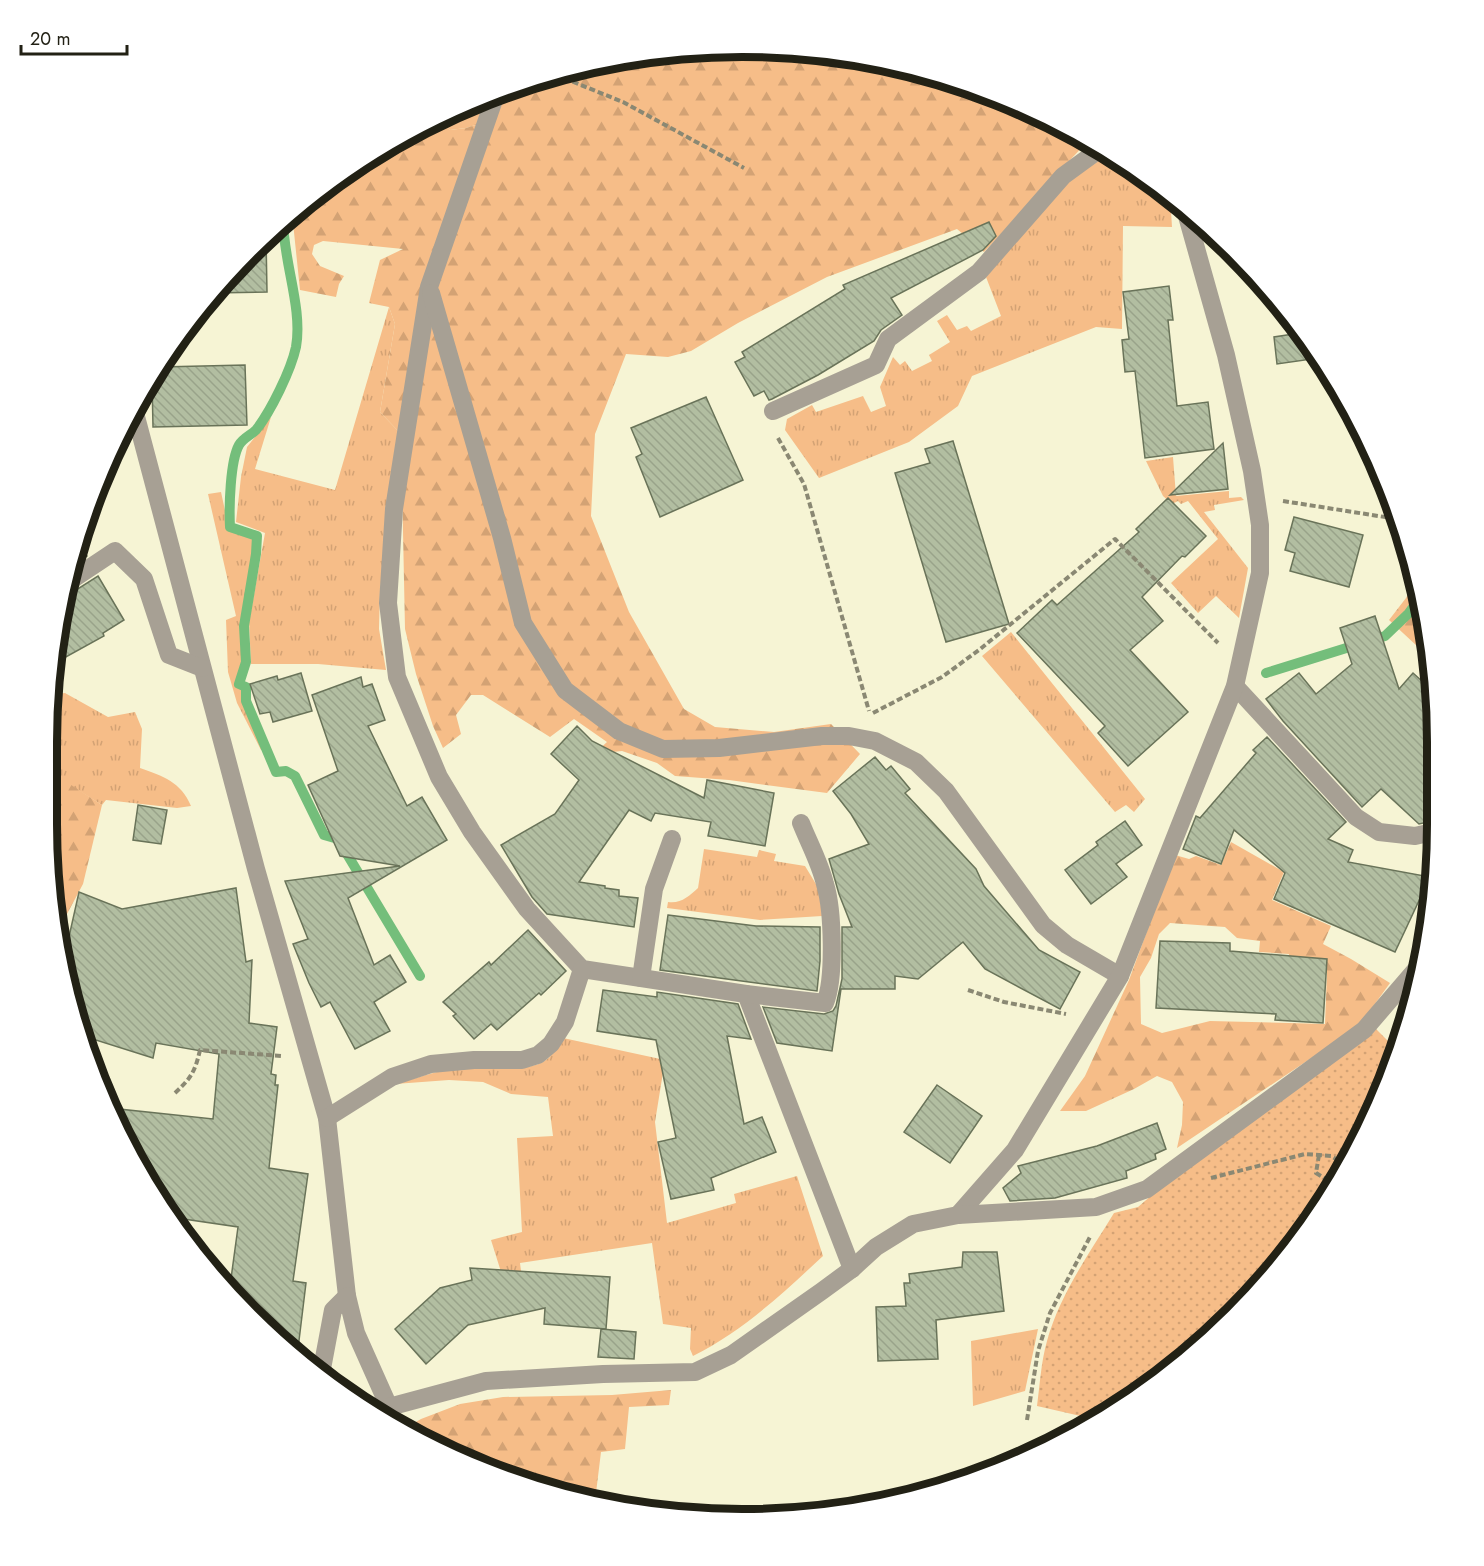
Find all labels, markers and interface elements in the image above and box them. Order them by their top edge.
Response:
scale bar [21,18,128,56]
text: 20 m [30,26,70,52]

